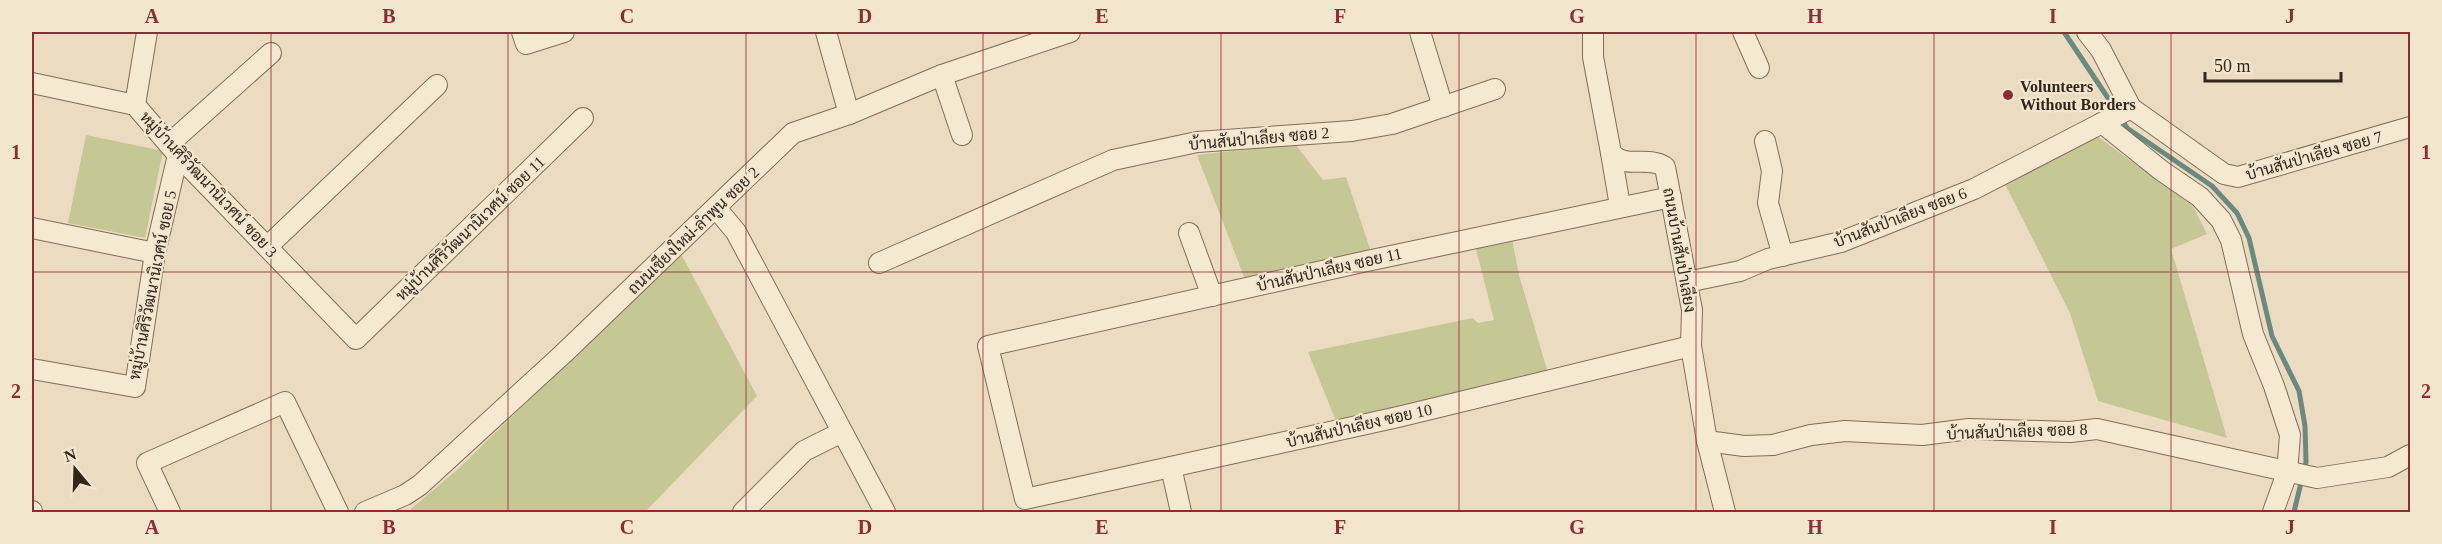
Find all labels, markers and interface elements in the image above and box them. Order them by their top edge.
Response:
text: A [145,5,160,27]
text: B [382,5,396,27]
text: C [620,5,634,27]
text: D [858,5,872,27]
text: E [1095,5,1109,27]
text: F [1334,5,1346,27]
text: G [1569,5,1585,27]
text: H [1807,5,1823,27]
text: I [2049,5,2057,27]
text: J [2285,5,2295,27]
scale bar [2205,45,2342,83]
text: 50 m [2214,56,2251,76]
place label: Volunteers Without Borders [2020,78,2136,113]
marker: Volunteers Without Borders [2001,88,2015,102]
street label: หมู่บ้านศิริวัฒนานิเวศน์ ซอย 3 [135,105,283,263]
street label: บ้านสันป่าเลียง ซอย 2 [1188,121,1330,153]
street label: บ้านสันป่าเลียง ซอย 7 [2243,125,2384,183]
text: 1 [11,141,21,163]
text: 1 [2421,141,2431,163]
street label: หมู่บ้านศิริวัฒนานิเวศน์ ซอย 11 [390,150,550,306]
street label: ถนนเชียงใหม่-ลำพูน ซอย 2 [622,161,764,300]
street label: บ้านสันป่าเลียง ซอย 6 [1830,181,1969,251]
street label: ถนนบ้านสันป่าเลียง [1660,186,1702,314]
street label: หมู่บ้านศิริวัฒนานิเวศน์ ซอย 5 [122,188,182,382]
street label: บ้านสันป่าเลียง ซอย 11 [1254,242,1403,294]
text: 2 [11,380,21,402]
text: 2 [2421,380,2431,402]
street label: บ้านสันป่าเลียง ซอย 10 [1284,398,1434,451]
street label: บ้านสันป่าเลียง ซอย 8 [1946,418,2088,442]
north arrow [45,439,105,499]
text: N [62,445,79,465]
text: A [145,516,160,538]
text: B [382,516,396,538]
text: C [620,516,634,538]
text: D [858,516,872,538]
text: E [1095,516,1109,538]
text: F [1334,516,1346,538]
text: G [1569,516,1585,538]
text: H [1807,516,1823,538]
text: I [2049,516,2057,538]
text: J [2285,516,2295,538]

